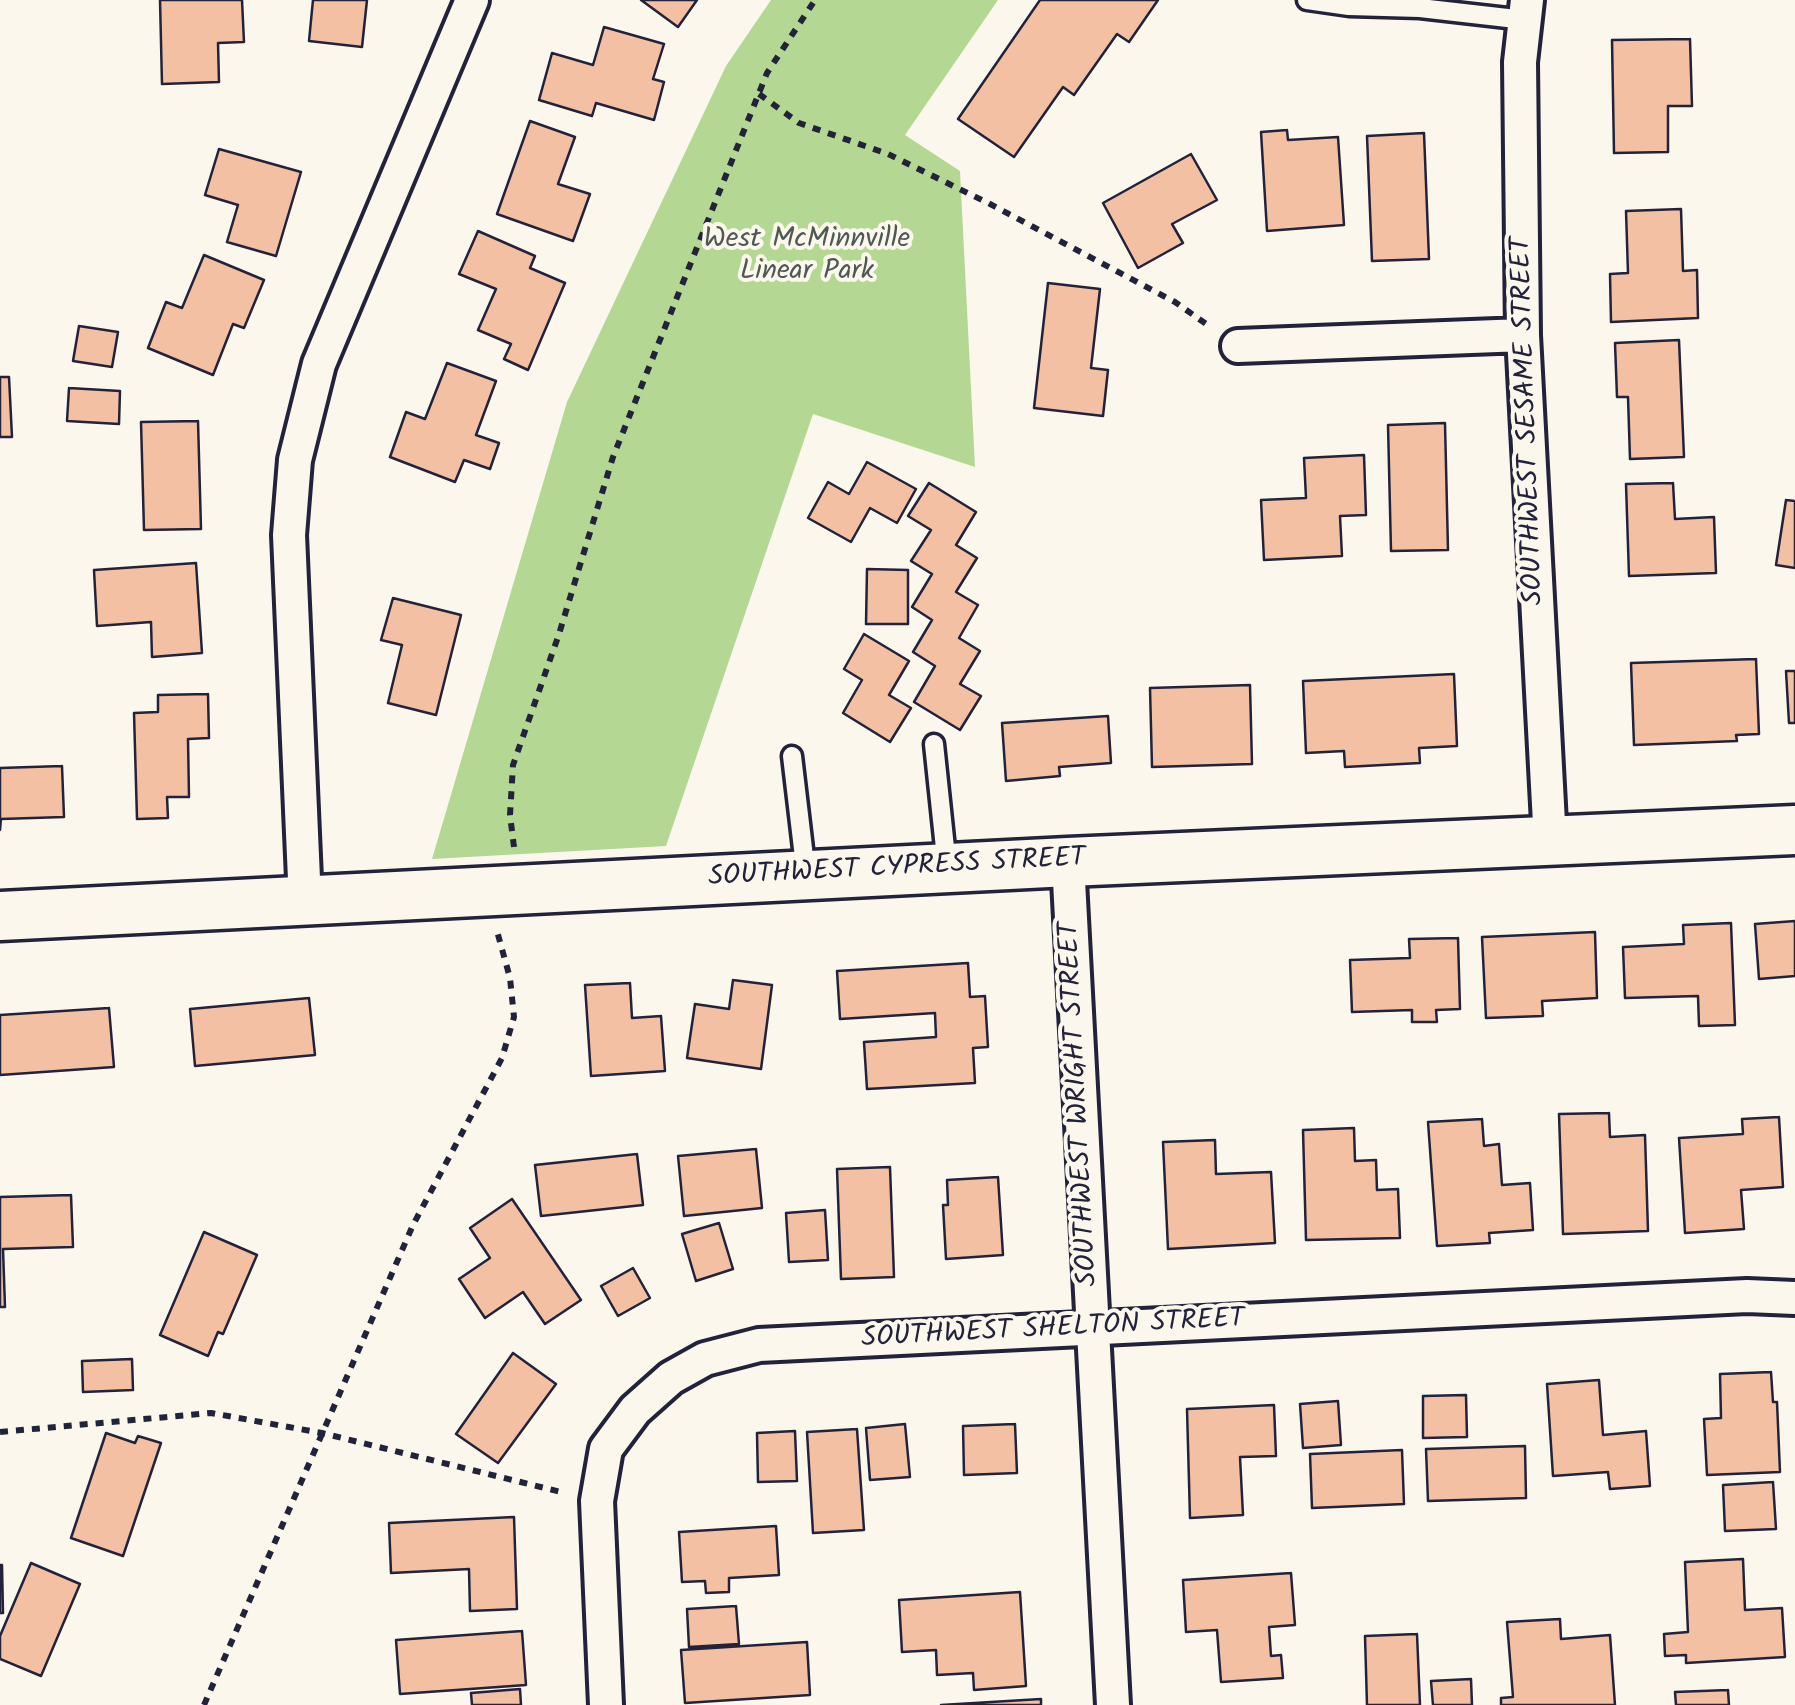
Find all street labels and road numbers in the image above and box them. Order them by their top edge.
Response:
street label: SOUTHWEST SESAME STREET [1507,236,1553,606]
street label: SOUTHWEST CYPRESS STREET [708,843,1086,897]
street label: SOUTHWEST WRIGHT STREET [1055,921,1107,1287]
street label: SOUTHWEST SHELTON STREET [861,1304,1245,1358]

